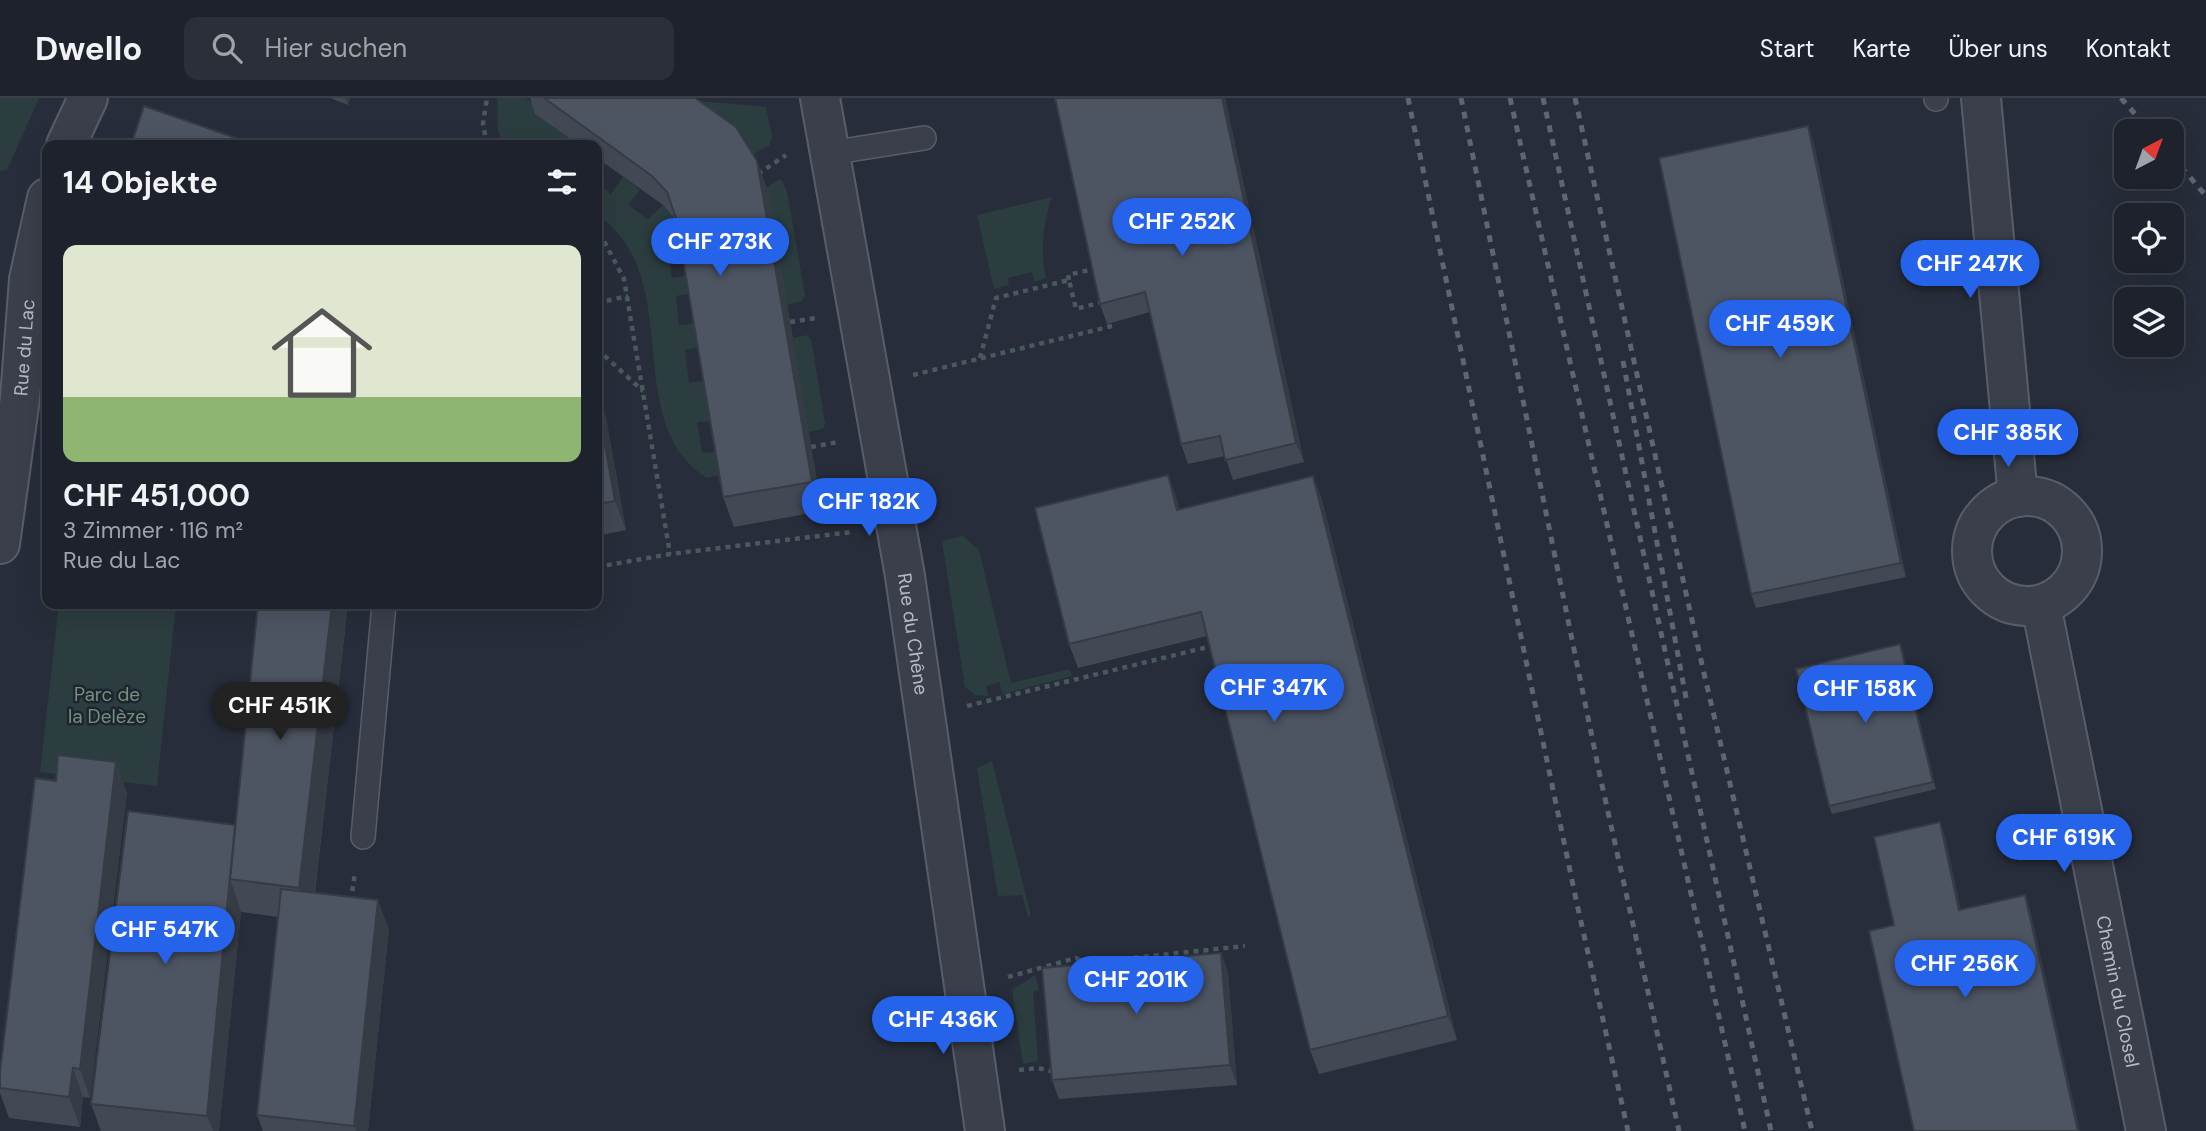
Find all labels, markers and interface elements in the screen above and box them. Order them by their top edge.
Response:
search box [184,17,674,80]
text: Dwello [35,27,142,70]
icon: search [208,29,246,67]
text: Hier suchen [264,31,407,65]
text: Start [1760,33,1814,64]
text: Karte [1852,33,1911,64]
text: Über uns [1949,33,2048,64]
text: Kontakt [2086,33,2171,64]
north arrow [2114,119,2184,189]
map controls [2114,119,2184,357]
text: 14 Objekte [63,163,218,202]
icon: filters [543,163,581,201]
pin: CHF 252K [1110,198,1254,258]
button: locate [2114,203,2184,273]
text: CHF 252K [1128,206,1236,236]
pin: CHF 273K [648,218,792,278]
text: CHF 273K [667,226,773,256]
pin: CHF 247K [1898,240,2042,300]
text: CHF 247K [1916,248,2024,278]
button: layers [2114,287,2184,357]
icon: home [259,290,385,416]
street label: Rue du Lac [8,298,40,397]
pin: CHF 459K [1708,300,1852,360]
text: CHF 459K [1725,308,1835,338]
pin: CHF 385K [1936,410,2080,469]
text: CHF 385K [1953,417,2063,447]
text: CHF 451,000 [63,476,250,515]
pin: CHF 182K [797,478,941,538]
text: CHF 182K [818,486,920,516]
text: 3 Zimmer · 116 m² [63,515,243,545]
text: Rue du Lac [63,545,181,575]
street label: Rue du Chêne [892,571,934,697]
pin: CHF 347K [1202,664,1346,724]
pin: CHF 158K [1793,666,1937,725]
text: CHF 347K [1220,672,1328,702]
text: CHF 158K [1813,673,1917,703]
park label: Parc de la Delèze [68,682,146,729]
pin: CHF 451K [208,682,352,742]
text: CHF 451K [228,690,332,720]
pin: CHF 619K [1992,814,2136,874]
text: CHF 619K [2012,822,2116,852]
pin: CHF 547K [93,906,237,966]
street label: Chemin du Closel [2091,913,2146,1070]
text: CHF 547K [111,914,219,944]
pin: CHF 256K [1893,940,2037,1000]
text: CHF 256K [1911,948,2019,978]
pin: CHF 201K [1064,956,1208,1016]
text: CHF 201K [1084,964,1188,994]
pin: CHF 436K [871,996,1015,1056]
text: CHF 436K [888,1004,998,1034]

